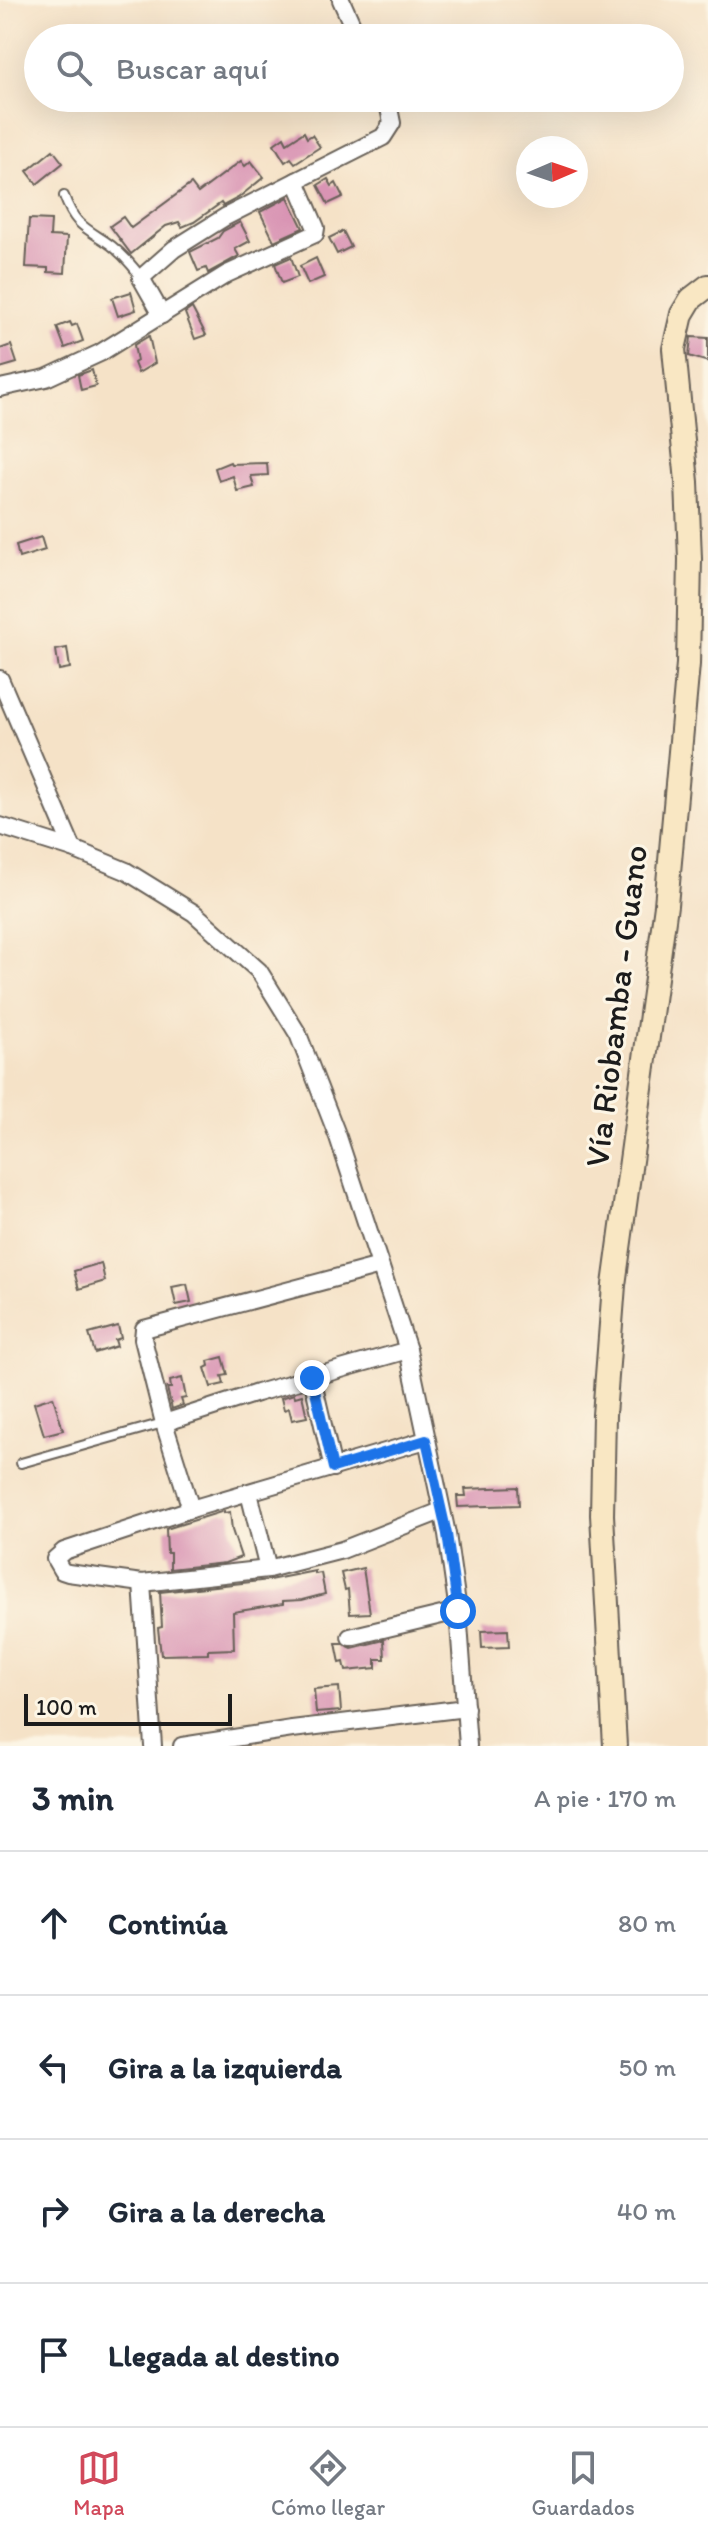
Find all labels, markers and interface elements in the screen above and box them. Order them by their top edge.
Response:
search box [24,24,684,112]
icon: search [52,46,96,90]
text: Buscar aquí [116,50,268,87]
north arrow [516,136,588,208]
street label: Vía Riobamba - Guano [576,843,656,1169]
route end [294,1360,330,1396]
route start [440,1593,476,1629]
scale bar [24,1690,232,1726]
text: 100 m [36,1694,97,1721]
text: 3 min [32,1778,114,1819]
text: A pie · 170 m [534,1782,676,1814]
icon: ahead [32,1901,76,1945]
text: Continúa [108,1905,228,1942]
text: 80 m [618,1907,676,1939]
icon: left [32,2045,76,2089]
text: Gira a la izquierda [108,2049,342,2086]
text: 50 m [619,2051,676,2083]
icon: right [32,2189,76,2233]
text: Gira a la derecha [108,2193,325,2230]
text: 40 m [617,2195,676,2227]
icon: arrive [32,2333,76,2377]
text: Llegada al destino [108,2337,340,2374]
tab: Mapa [73,2446,125,2521]
tab: Cómo llegar [271,2446,385,2521]
tab: Guardados [532,2446,635,2521]

